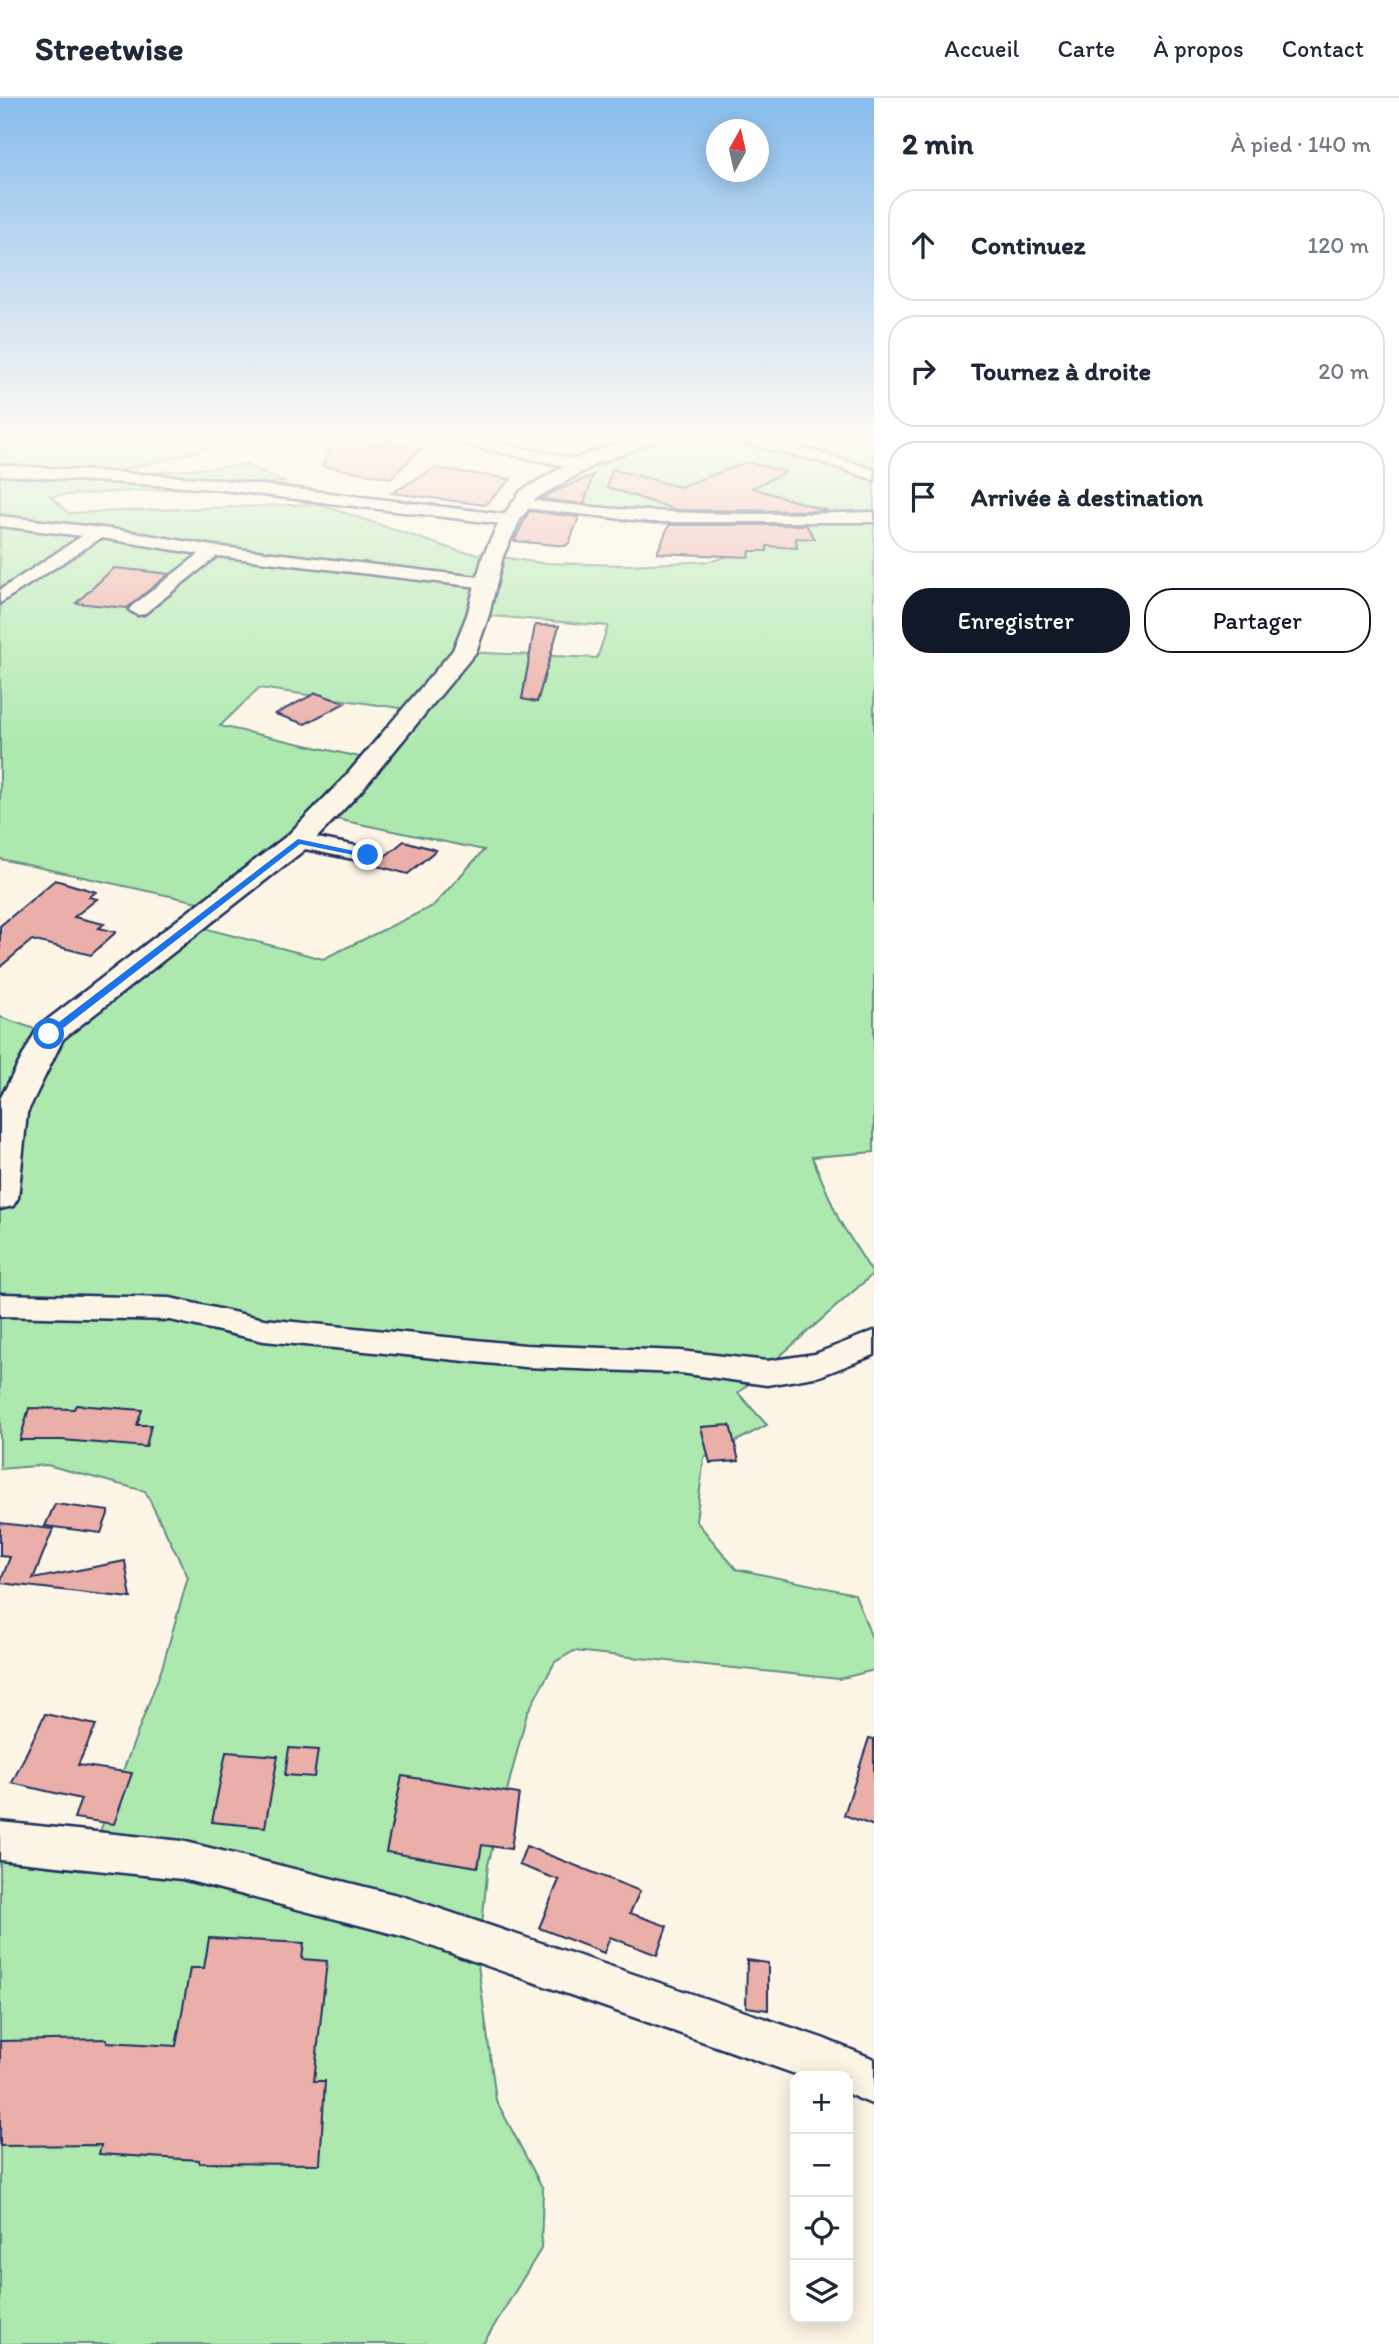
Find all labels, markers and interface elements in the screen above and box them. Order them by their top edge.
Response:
text: Streetwise [35,29,184,68]
text: Accueil [944,34,1019,63]
text: Carte [1057,34,1115,63]
text: À propos [1153,34,1244,63]
text: Contact [1282,34,1364,63]
north arrow [706,119,769,182]
text: 2 min [902,125,973,162]
text: À pied · 140 m [1231,130,1371,158]
icon: ahead [904,226,942,264]
text: Continuez [971,229,1086,261]
text: 120 m [1308,231,1369,259]
icon: right [904,352,942,390]
text: Tournez à droite [971,355,1151,387]
text: 20 m [1318,357,1369,385]
icon: arrive [904,478,942,516]
text: Arrivée à destination [971,481,1203,513]
button: Enregistrer [902,588,1130,653]
button: Partager [1144,588,1371,653]
route end [352,839,383,870]
route start [33,1018,64,1049]
map controls [790,2071,853,2323]
button: + [790,2071,853,2134]
button: − [790,2134,853,2197]
button: locate [790,2197,853,2260]
button: layers [790,2260,853,2323]

